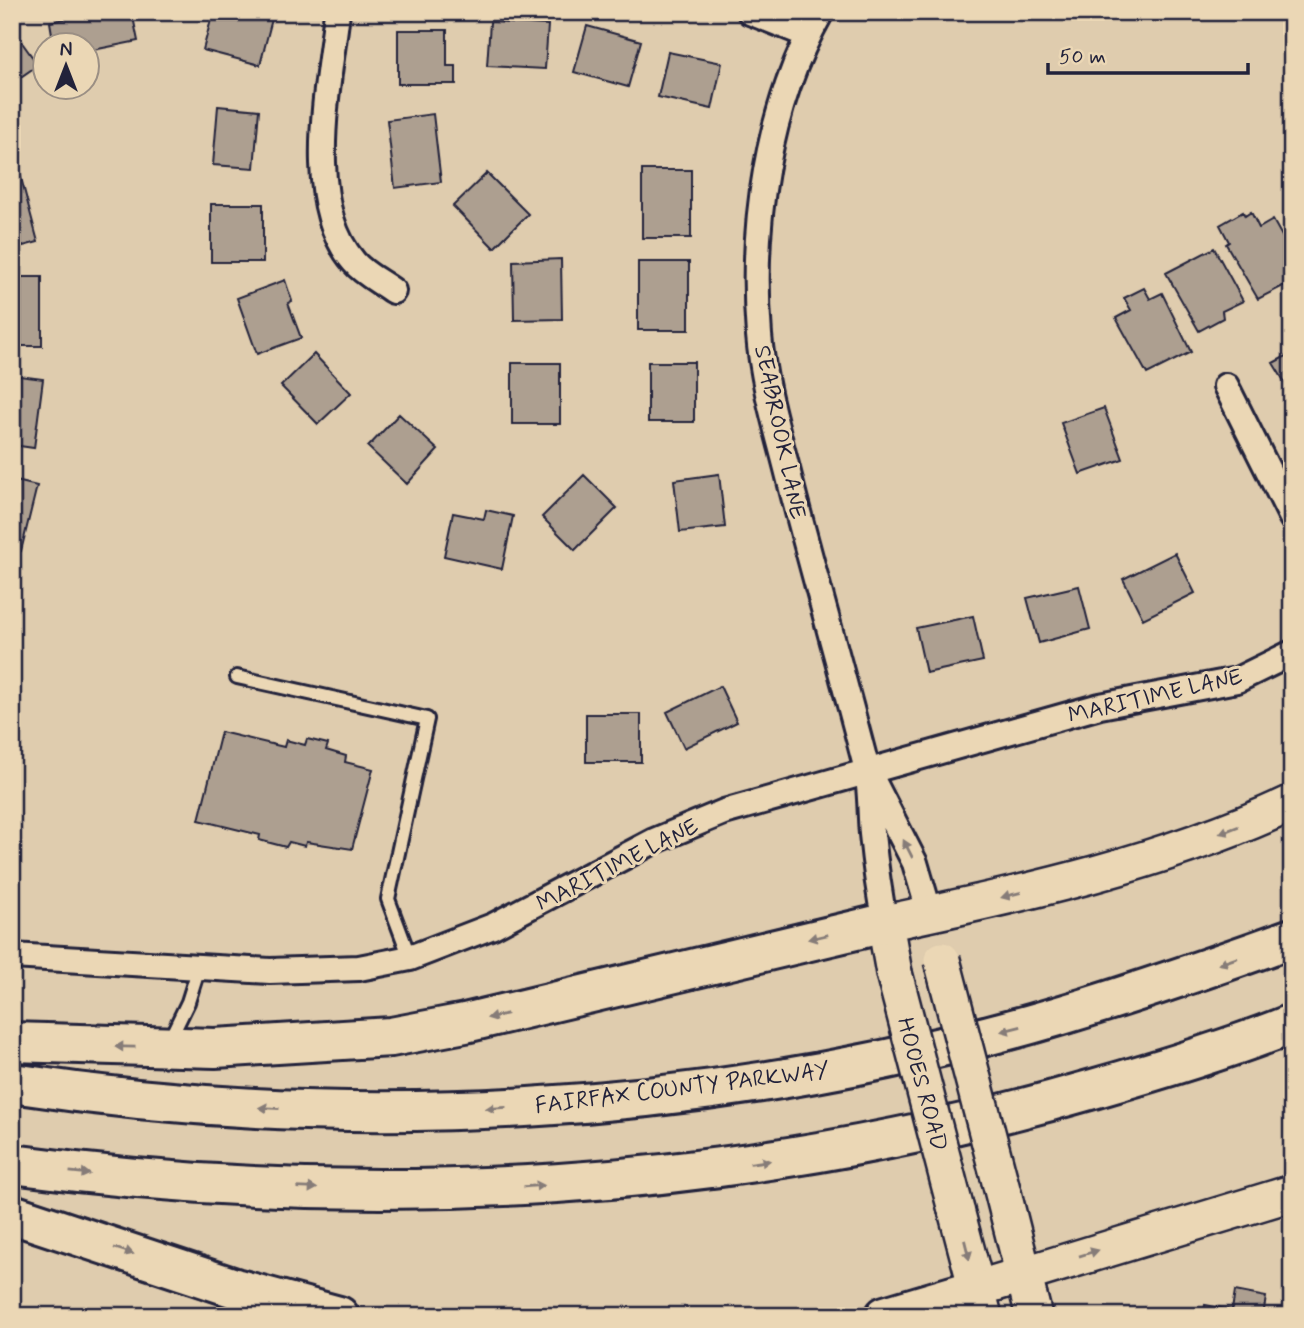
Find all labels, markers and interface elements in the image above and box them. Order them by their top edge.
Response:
north arrow [32,32,102,102]
scale bar [1048,32,1248,76]
text: N [60,38,72,63]
text: 50 m [1059,43,1106,71]
street label: SEABROOK LANE [746,343,812,522]
street label: MARITIME LANE [1065,662,1246,732]
street label: MARITIME LANE [532,812,704,920]
one-way arrow [1218,824,1239,835]
one-way arrow [902,839,914,859]
one-way arrow [1000,890,1022,901]
one-way arrow [807,932,829,943]
one-way arrow [1217,956,1238,967]
one-way arrow [486,1010,508,1021]
street label: HOOES ROAD [889,1014,953,1155]
one-way arrow [999,1024,1021,1035]
one-way arrow [114,1042,136,1053]
street label: FAIRFAX COUNTY PARKWAY [534,1056,831,1122]
one-way arrow [257,1102,279,1113]
one-way arrow [485,1103,507,1114]
one-way arrow [749,1156,771,1167]
one-way arrow [69,1167,91,1178]
one-way arrow [523,1180,545,1191]
one-way arrow [296,1183,318,1194]
one-way arrow [962,1239,973,1261]
one-way arrow [113,1246,134,1257]
one-way arrow [1079,1248,1100,1258]

